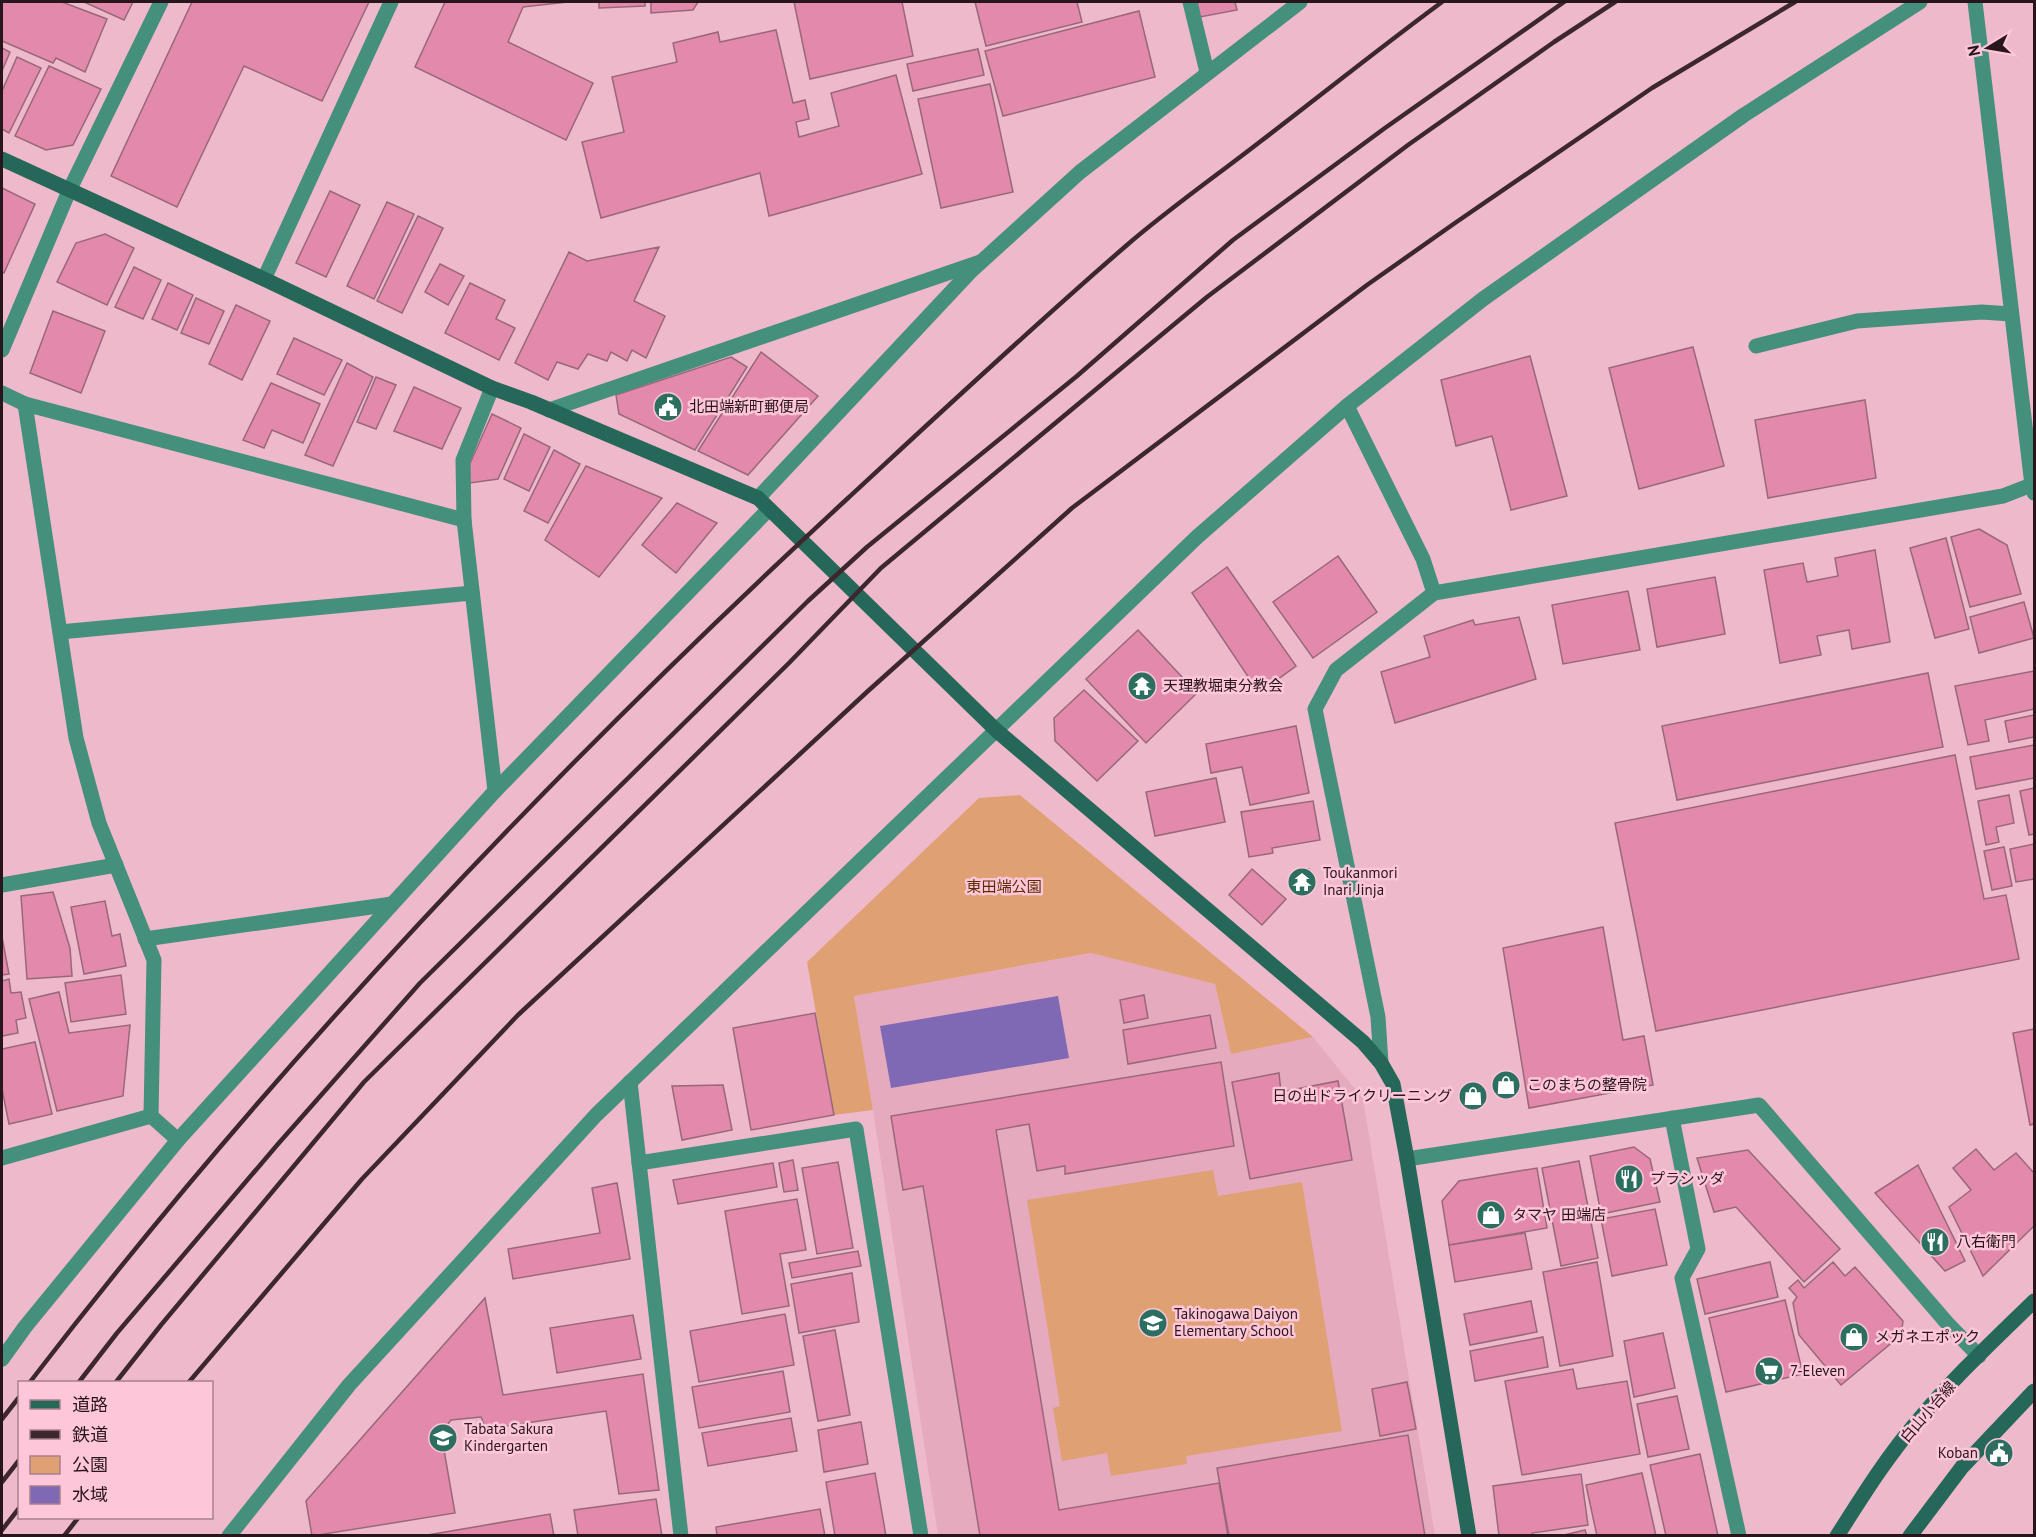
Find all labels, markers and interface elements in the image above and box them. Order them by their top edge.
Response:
north arrow [1958,18,2018,78]
text: N [1962,44,1984,58]
public building icon: 北田端新町郵便局 [652,391,684,423]
place label: 北田端新町郵便局 [689,397,809,416]
temple icon: 天理教堀東分教会 [1126,670,1158,702]
place label: 天理教堀東分教会 [1163,676,1283,695]
place label: Toukanmori Inari Jinja [1323,863,1398,899]
temple icon: Toukanmori Inari Jinja [1286,866,1318,898]
park label: 東田端公園 [966,877,1042,896]
shop icon: このまちの整骨院 [1490,1069,1522,1101]
place label: このまちの整骨院 [1527,1075,1647,1094]
shop icon: 日の出ドライクリーニング [1457,1080,1489,1112]
place label: 日の出ドライクリーニング [1272,1086,1452,1105]
restaurant icon: プラシッダ [1613,1163,1645,1195]
place label: プラシッダ [1650,1169,1725,1188]
shop icon: タマヤ 田端店 [1475,1199,1507,1231]
place label: タマヤ 田端店 [1512,1205,1606,1224]
restaurant icon: 八右衛門 [1919,1226,1951,1258]
place label: 八右衛門 [1956,1232,2016,1251]
place label: Takinogawa Daiyon Elementary School [1174,1304,1298,1340]
school or university icon: Takinogawa Daiyon Elementary School [1137,1307,1169,1339]
shop icon: メガネエポック [1838,1321,1870,1353]
place label: メガネエポック [1875,1327,1980,1346]
supermarket icon: 7-Eleven [1753,1355,1785,1387]
place label: 7-Eleven [1790,1361,1845,1380]
street label: 白山小台線 [1896,1377,1959,1446]
legend [18,1381,213,1519]
text: 道路 [72,1393,108,1416]
place label: Tabata Sakura Kindergarten [464,1419,553,1455]
school or university icon: Tabata Sakura Kindergarten [427,1422,459,1454]
text: 鉄道 [72,1423,108,1446]
public building icon: Koban [1983,1437,2015,1469]
place label: Koban [1938,1443,1978,1462]
text: 公園 [72,1453,108,1476]
text: 水域 [72,1483,108,1506]

